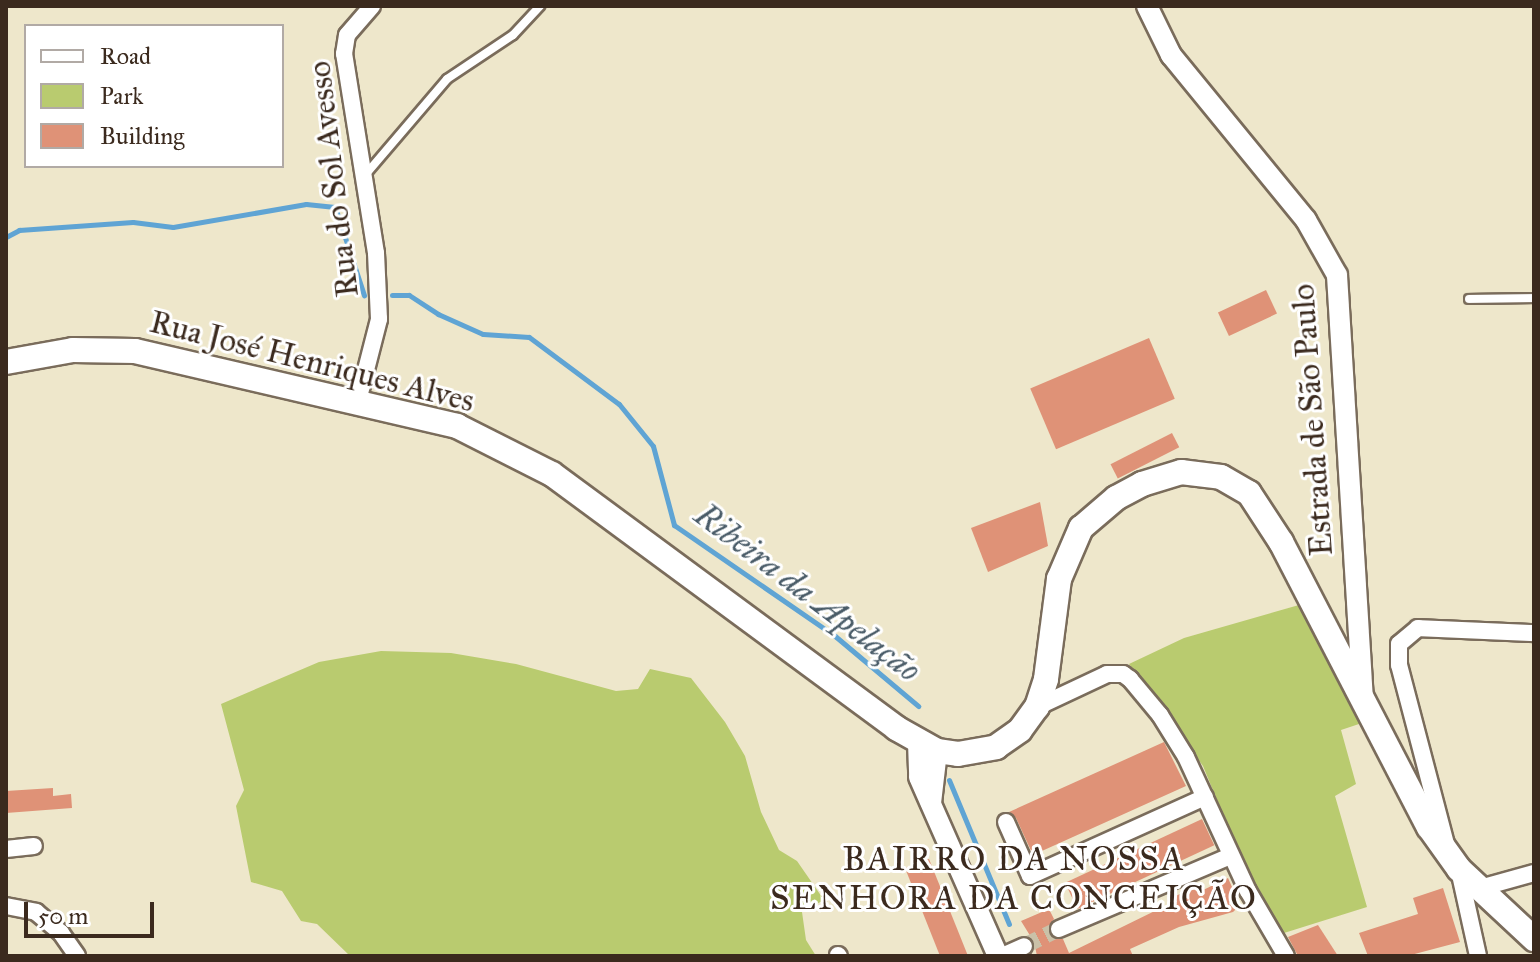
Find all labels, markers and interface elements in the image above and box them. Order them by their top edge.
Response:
legend [24,24,284,168]
text: Road [100,41,151,71]
street label: Rua do Sol Avesso [300,59,368,299]
text: Park [100,81,143,111]
text: Building [100,121,185,151]
street label: Estrada de São Paulo [1284,283,1342,557]
street label: Rua José Henriques Alves [146,303,478,421]
water label: Ribeira da Apelação [687,494,929,690]
district label: BAIRRO DA NOSSA SENHORA DA CONCEIÇÃO [770,838,1258,918]
scale bar [28,886,158,936]
text: 50 m [38,901,88,931]

